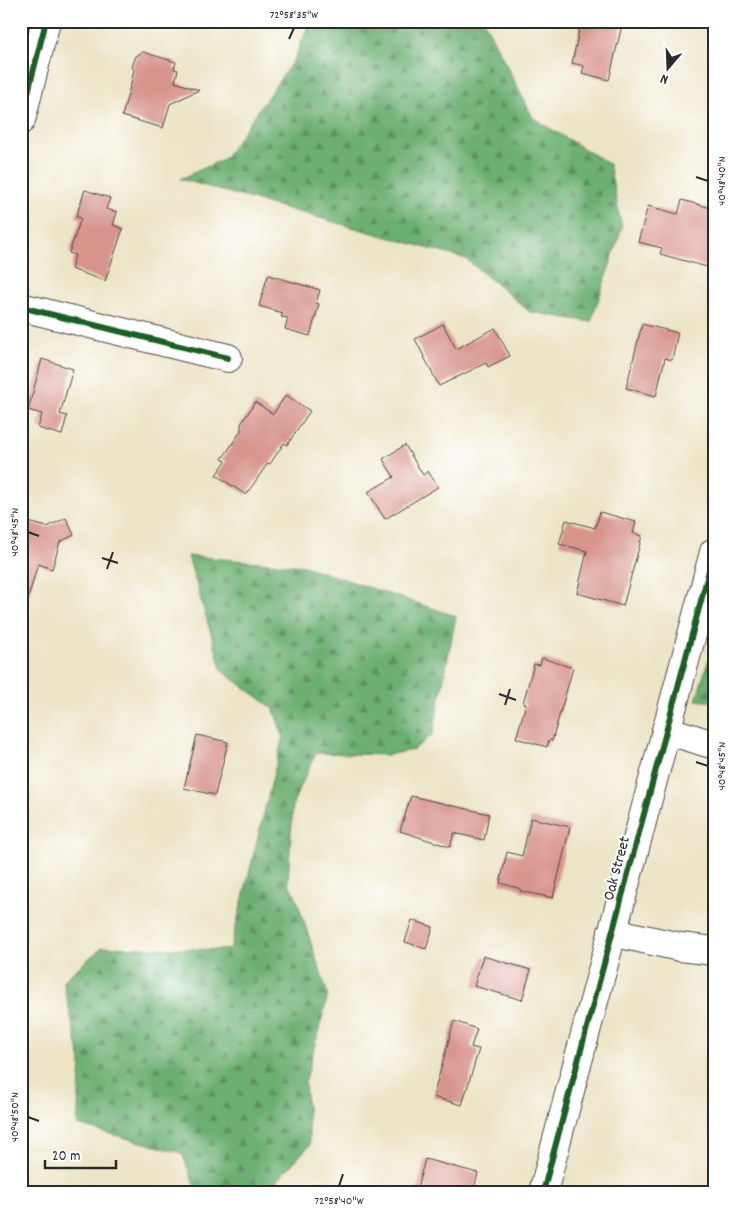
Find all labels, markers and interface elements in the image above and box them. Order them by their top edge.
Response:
text: 72°58'35"W [270,7,318,24]
north arrow [642,42,692,92]
text: N [658,68,671,89]
text: 40°48'40"N [714,156,731,206]
text: 40°48'45"N [7,508,24,556]
text: 40°48'45"N [714,742,731,790]
street label: Oak Street [598,834,637,903]
text: 40°48'50"N [7,1092,24,1142]
scale bar [45,1138,116,1170]
text: 20 m [52,1146,80,1168]
text: 72°58'40"W [314,1193,364,1210]

